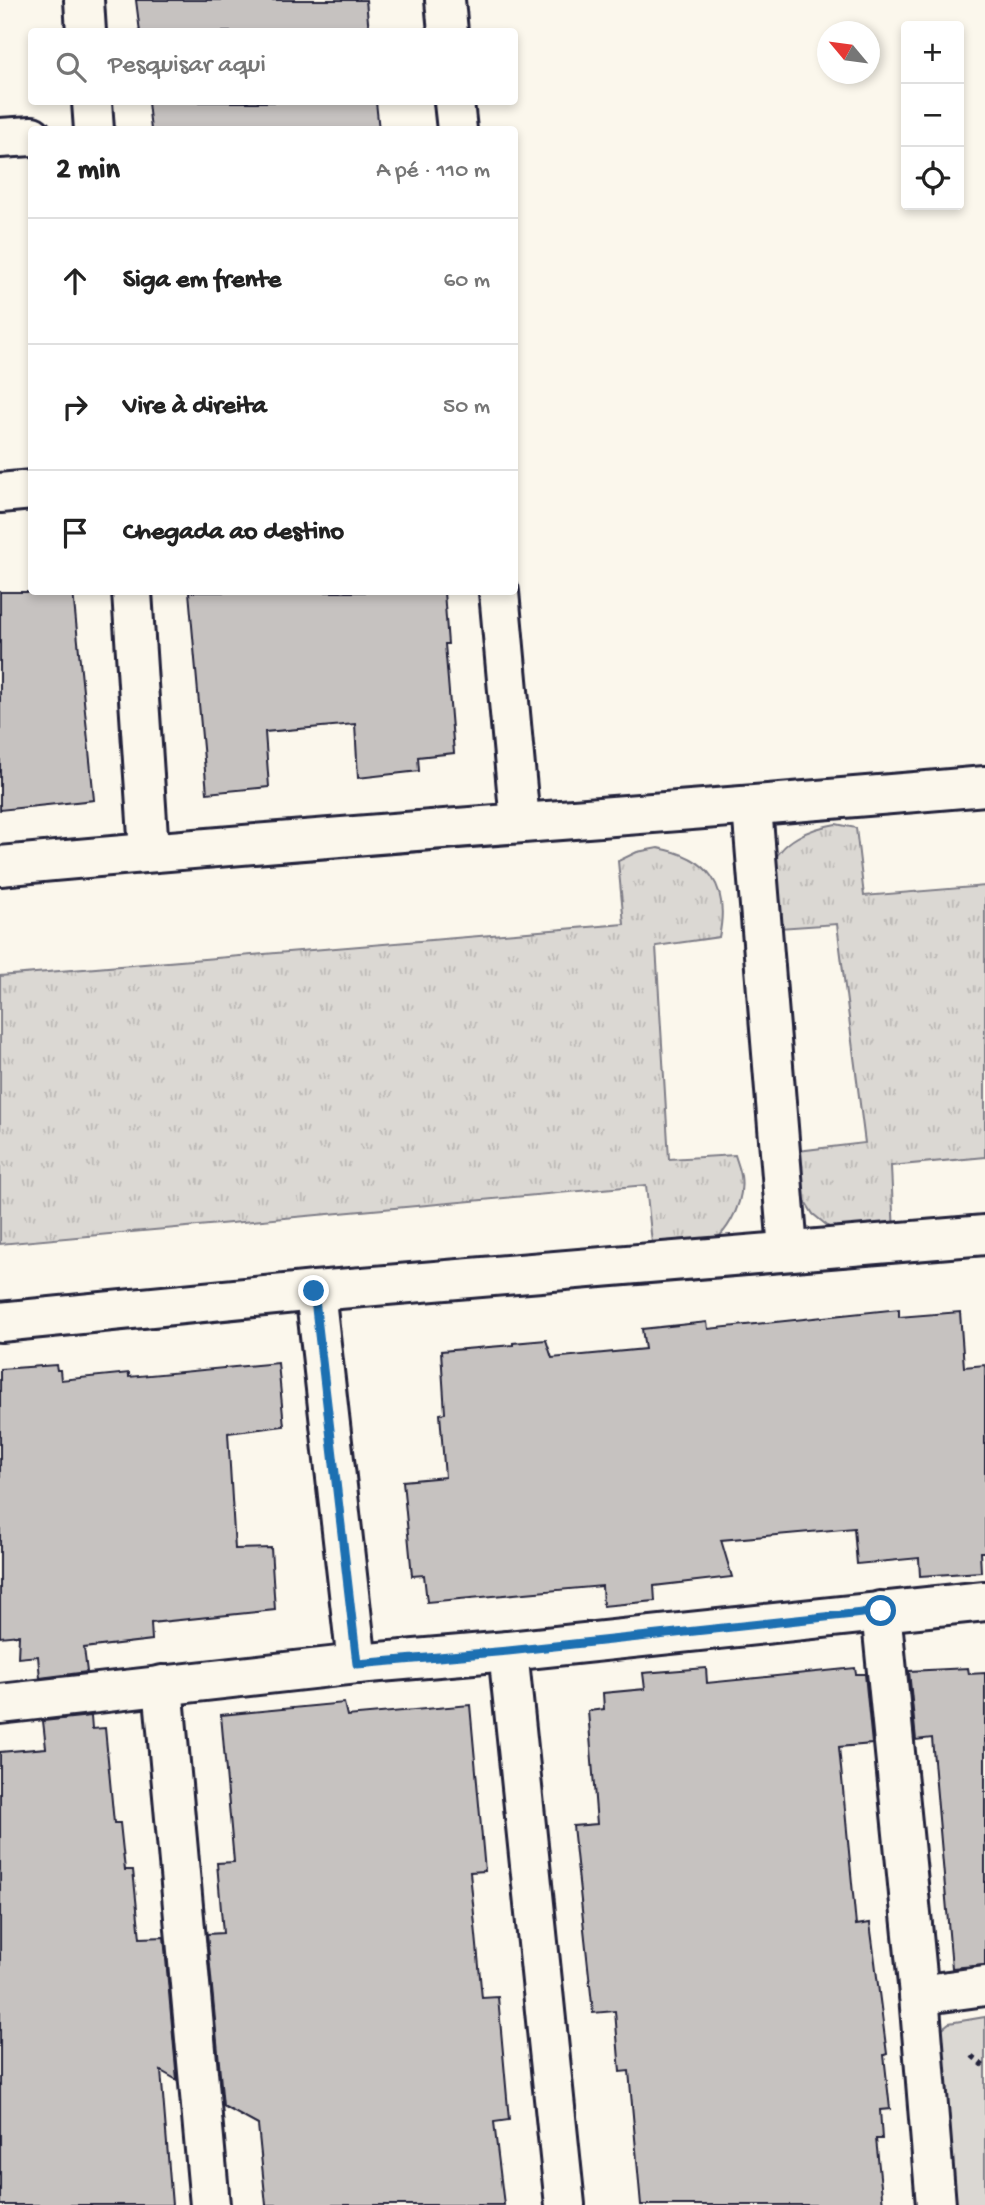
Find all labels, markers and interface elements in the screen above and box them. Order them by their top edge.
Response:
north arrow [817,21,880,84]
map controls [901,21,964,210]
button: + [901,21,964,84]
search box [28,28,518,105]
icon: search [52,48,90,86]
text: Pesquisar aqui [108,51,266,82]
button: − [901,84,964,147]
button: locate [901,147,964,210]
text: 2 min [56,154,120,189]
text: A pé · 110 m [376,158,490,185]
icon: ahead [56,262,94,300]
text: Siga em frente [123,266,281,297]
text: 60 m [444,268,490,295]
icon: right [56,388,94,426]
text: Vire à direita [123,392,267,423]
text: 50 m [443,394,490,421]
icon: arrive [56,514,94,552]
text: Chegada ao destino [123,518,344,549]
route end [298,1275,329,1306]
route start [865,1595,896,1626]

